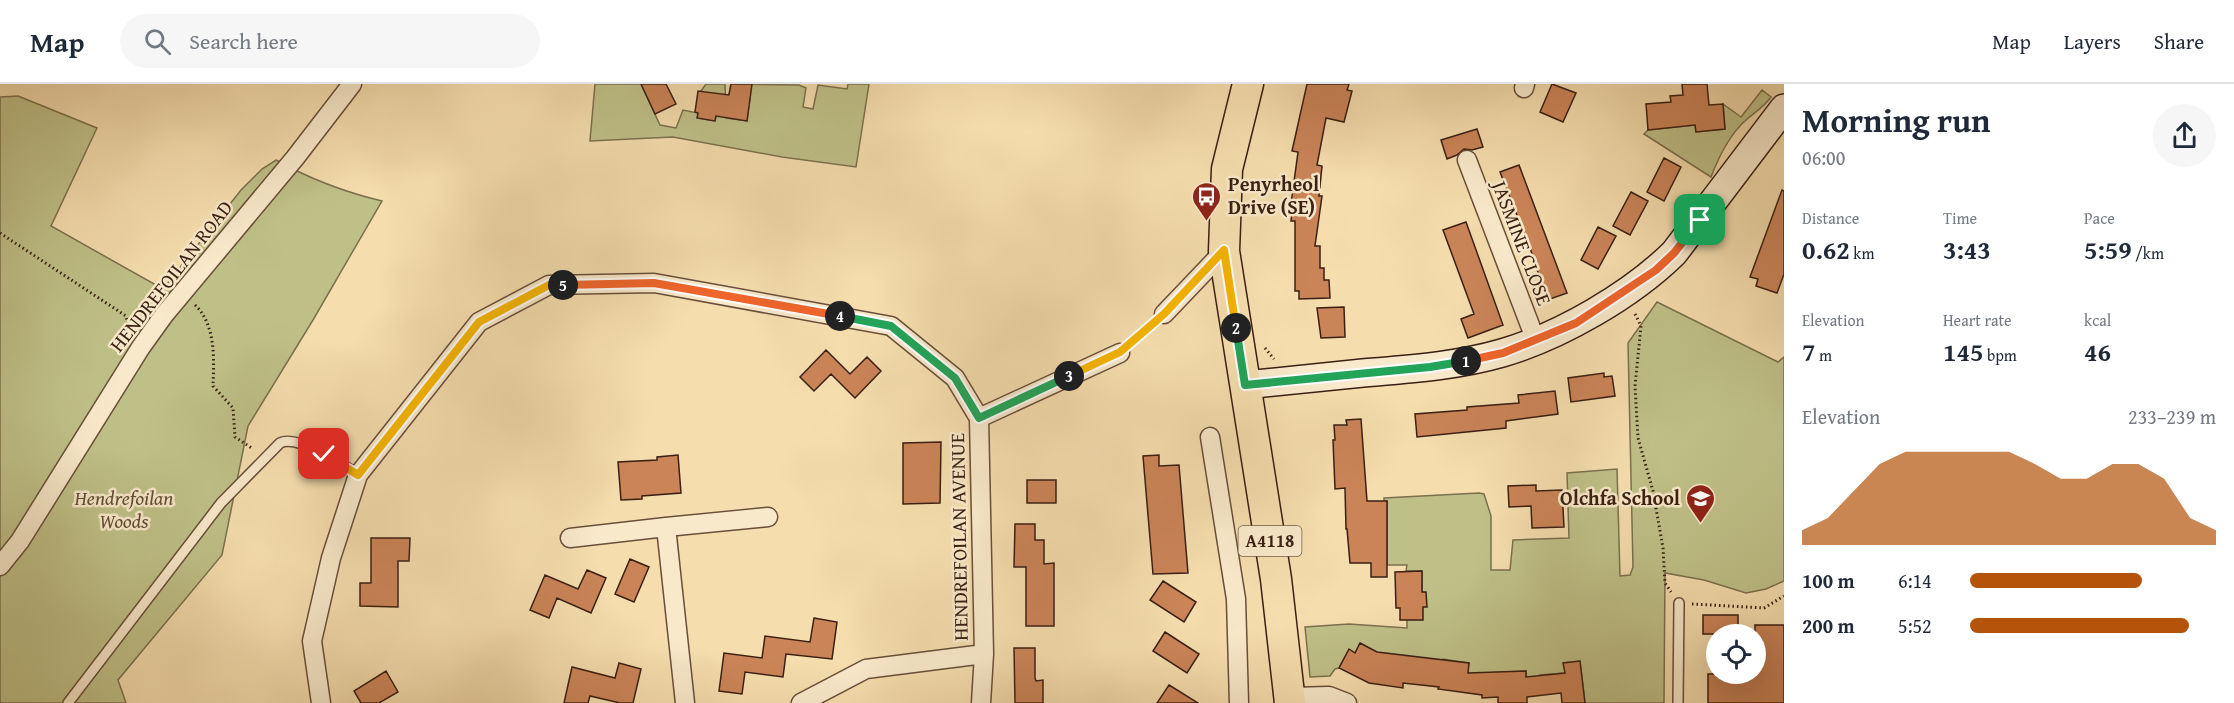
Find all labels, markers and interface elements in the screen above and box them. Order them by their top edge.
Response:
search box [120,14,540,68]
text: Map [30,21,84,62]
icon: search [141,25,174,58]
text: Search here [189,25,298,57]
text: Map [1992,26,2031,57]
text: Layers [2064,26,2121,57]
text: Share [2154,26,2204,57]
text: Morning run [1802,96,1991,144]
button: share [2153,104,2216,167]
text: 06:00 [1802,143,1845,172]
place label: Penyrheol Drive (SE) [1228,169,1319,221]
street label: JASMINE CLOSE [1484,174,1559,309]
bus stop icon: Penyrheol Drive (SE) [1191,180,1223,222]
street label: HENDREFOILAN ROAD [102,194,239,358]
pin [1674,194,1725,245]
icon: arrive [1683,203,1716,236]
text: Distance [1802,206,1859,230]
text: Time [1943,206,1977,230]
text: Pace [2084,206,2115,230]
text: 0.62 [1802,230,1850,269]
text: 3:43 [1943,230,1991,269]
text: 5:59 [2084,230,2132,269]
text: km [1850,241,1874,265]
text: /km [2132,241,2164,265]
pin: 5 [548,270,578,300]
text: 5 [559,273,567,297]
pin: 4 [825,301,855,331]
text: 4 [836,304,844,328]
text: Elevation [1802,308,1865,332]
text: Heart rate [1943,308,2012,332]
text: kcal [2084,308,2111,332]
pin: 2 [1221,313,1251,343]
text: 2 [1232,316,1240,340]
text: 7 [1802,332,1815,371]
text: 145 [1943,332,1983,371]
text: 46 [2084,332,2111,371]
text: m [1815,343,1832,367]
text: bpm [1983,343,2017,367]
pin: 1 [1451,346,1481,376]
text: 1 [1462,349,1470,373]
pin: 3 [1054,361,1084,391]
text: 3 [1065,364,1073,388]
text: Elevation [1802,402,1880,431]
text: 233–239 m [2128,402,2216,431]
pin [298,428,349,479]
street label: HENDREFOILAN AVENUE [942,433,975,641]
icon: check [307,437,340,470]
school or university icon: Olchfa School [1685,482,1717,524]
park label: Hendrefoilan Woods [74,483,173,535]
place label: Olchfa School [1560,483,1680,512]
road number: A4118 [1238,526,1302,556]
text: 100 m [1802,566,1855,595]
text: 6:14 [1898,566,1932,595]
text: 200 m [1802,611,1855,640]
text: 5:52 [1898,611,1932,640]
map controls [1706,624,1766,684]
button: locate [1706,624,1766,684]

